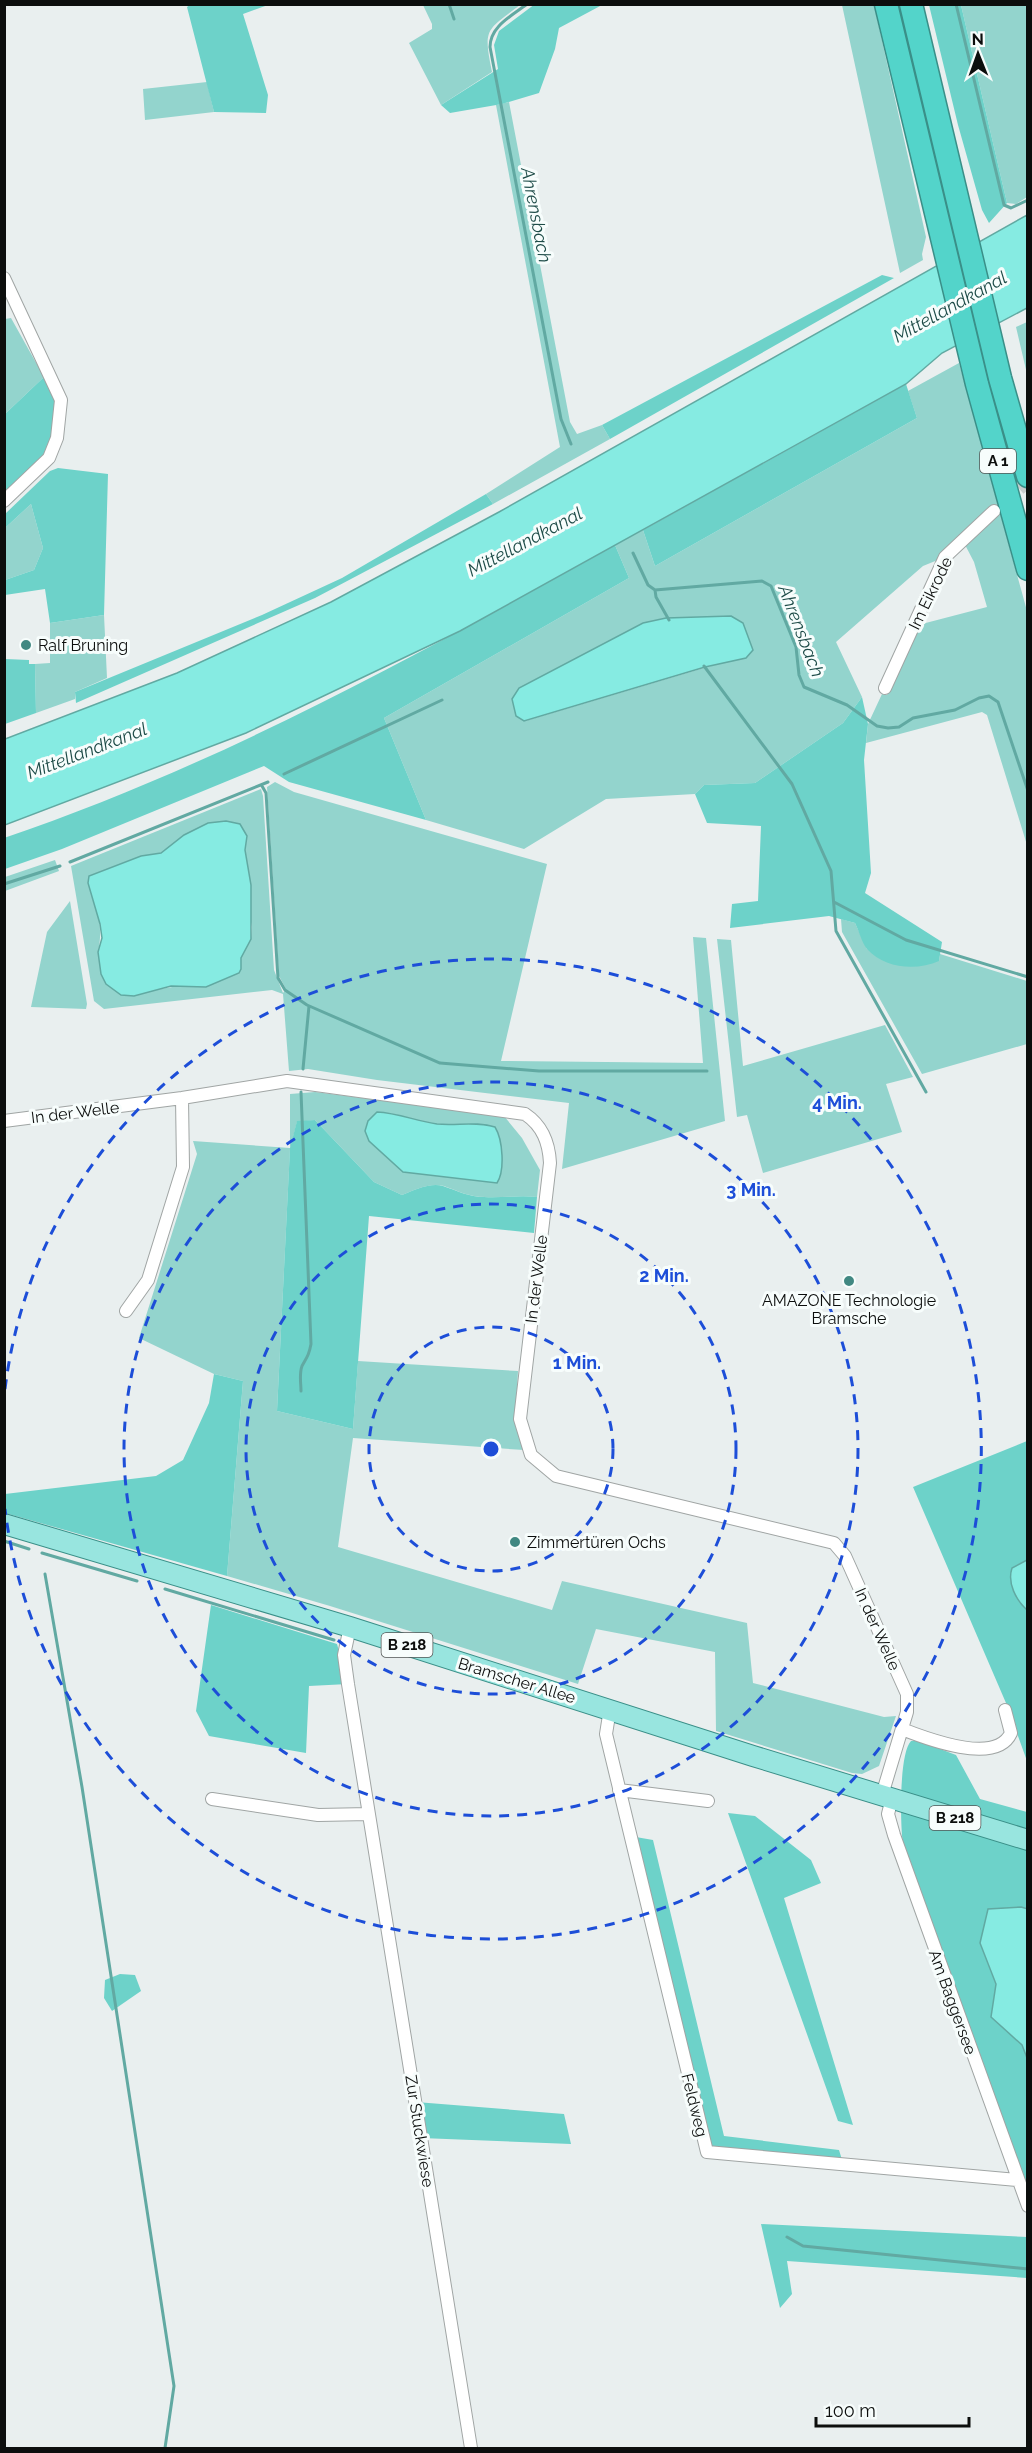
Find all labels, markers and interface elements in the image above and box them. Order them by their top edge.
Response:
north arrow [948,24,1008,84]
text: N [971,30,984,49]
water label: Ahrensbach [517,164,556,264]
water label: Mittellandkanal [889,266,1011,347]
road number: A 1 [980,449,1016,473]
water label: Mittellandkanal [464,502,586,581]
street label: Im Eikrode [905,554,956,633]
water label: Ahrensbach [774,581,829,680]
place label: Ralf Bruning [38,636,128,655]
marker: Ralf Bruning [19,638,33,652]
water label: Mittellandkanal [24,718,150,783]
text: 4 Min. [812,1092,862,1113]
street label: In der Welle [30,1098,120,1127]
text: 3 Min. [726,1179,776,1200]
street label: In der Welle [522,1234,551,1324]
text: 2 Min. [639,1265,689,1286]
marker: AMAZONE Technologie Bramsche [842,1274,856,1288]
place label: AMAZONE Technologie Bramsche [762,1291,936,1328]
text: 1 Min. [553,1352,601,1373]
centre of rings [481,1439,501,1459]
place label: Zimmertüren Ochs [527,1533,666,1552]
marker: Zimmertüren Ochs [508,1535,522,1549]
street label: In der Welle [851,1585,904,1674]
road number: B 218 [382,1633,432,1657]
street label: Bramscher Allee [456,1654,578,1707]
road number: B 218 [930,1806,980,1830]
street label: Am Baggersee [925,1947,980,2057]
street label: Feldweg [677,2071,712,2139]
street label: Zur Stuckwiese [401,2074,438,2189]
scale bar [816,2390,969,2428]
text: 100 m [825,2400,876,2421]

